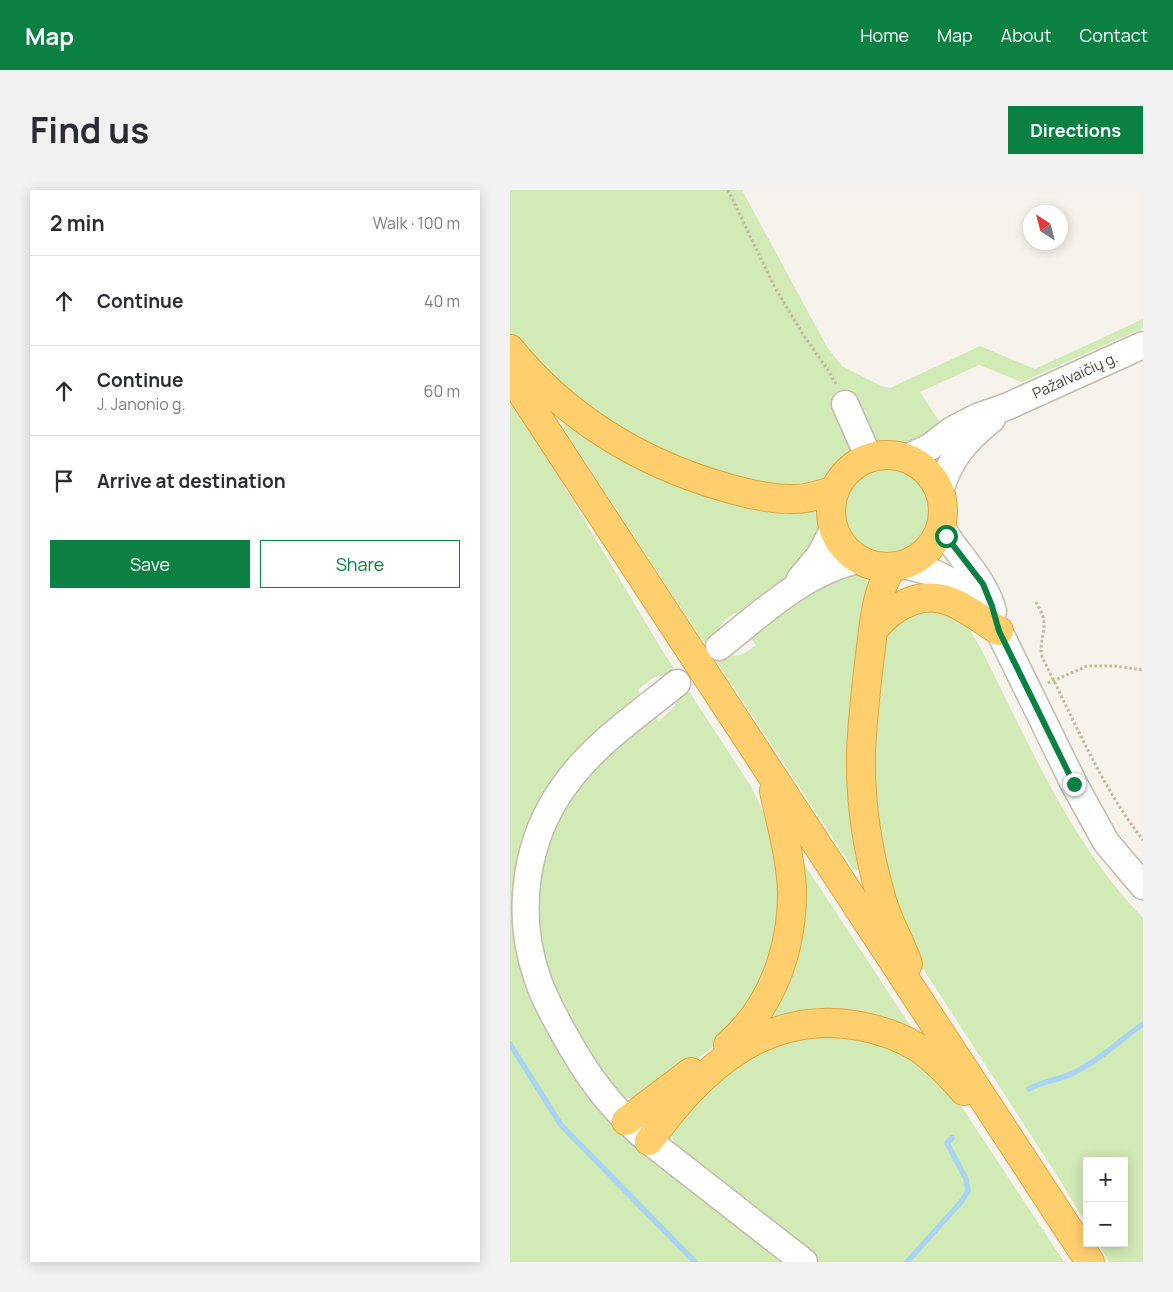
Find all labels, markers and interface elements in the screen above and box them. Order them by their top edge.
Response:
text: Map [25,19,74,52]
text: Home [860,23,909,47]
text: Map [937,23,973,47]
text: About [1001,23,1051,47]
text: Contact [1079,23,1148,47]
text: Find us [30,106,149,154]
button: Directions [1008,106,1143,154]
north arrow [1023,205,1068,250]
text: 2 min [50,209,105,237]
text: Walk · 100 m [373,212,460,234]
icon: ahead [50,287,78,315]
text: Continue [97,288,183,314]
text: 40 m [424,290,460,312]
street label: Pažalvaičių g. [1029,347,1121,404]
text: Continue [97,367,183,393]
icon: ahead [50,377,78,405]
text: 60 m [424,380,460,402]
text: J. Janonio g. [97,393,186,415]
icon: arrive [50,467,78,495]
text: Arrive at destination [97,468,286,494]
route start [935,525,958,548]
button: Save [50,540,250,588]
button: Share [260,540,460,588]
route end [1063,773,1086,796]
map controls [1083,1157,1128,1247]
button: + [1083,1157,1128,1202]
button: − [1083,1202,1128,1247]

